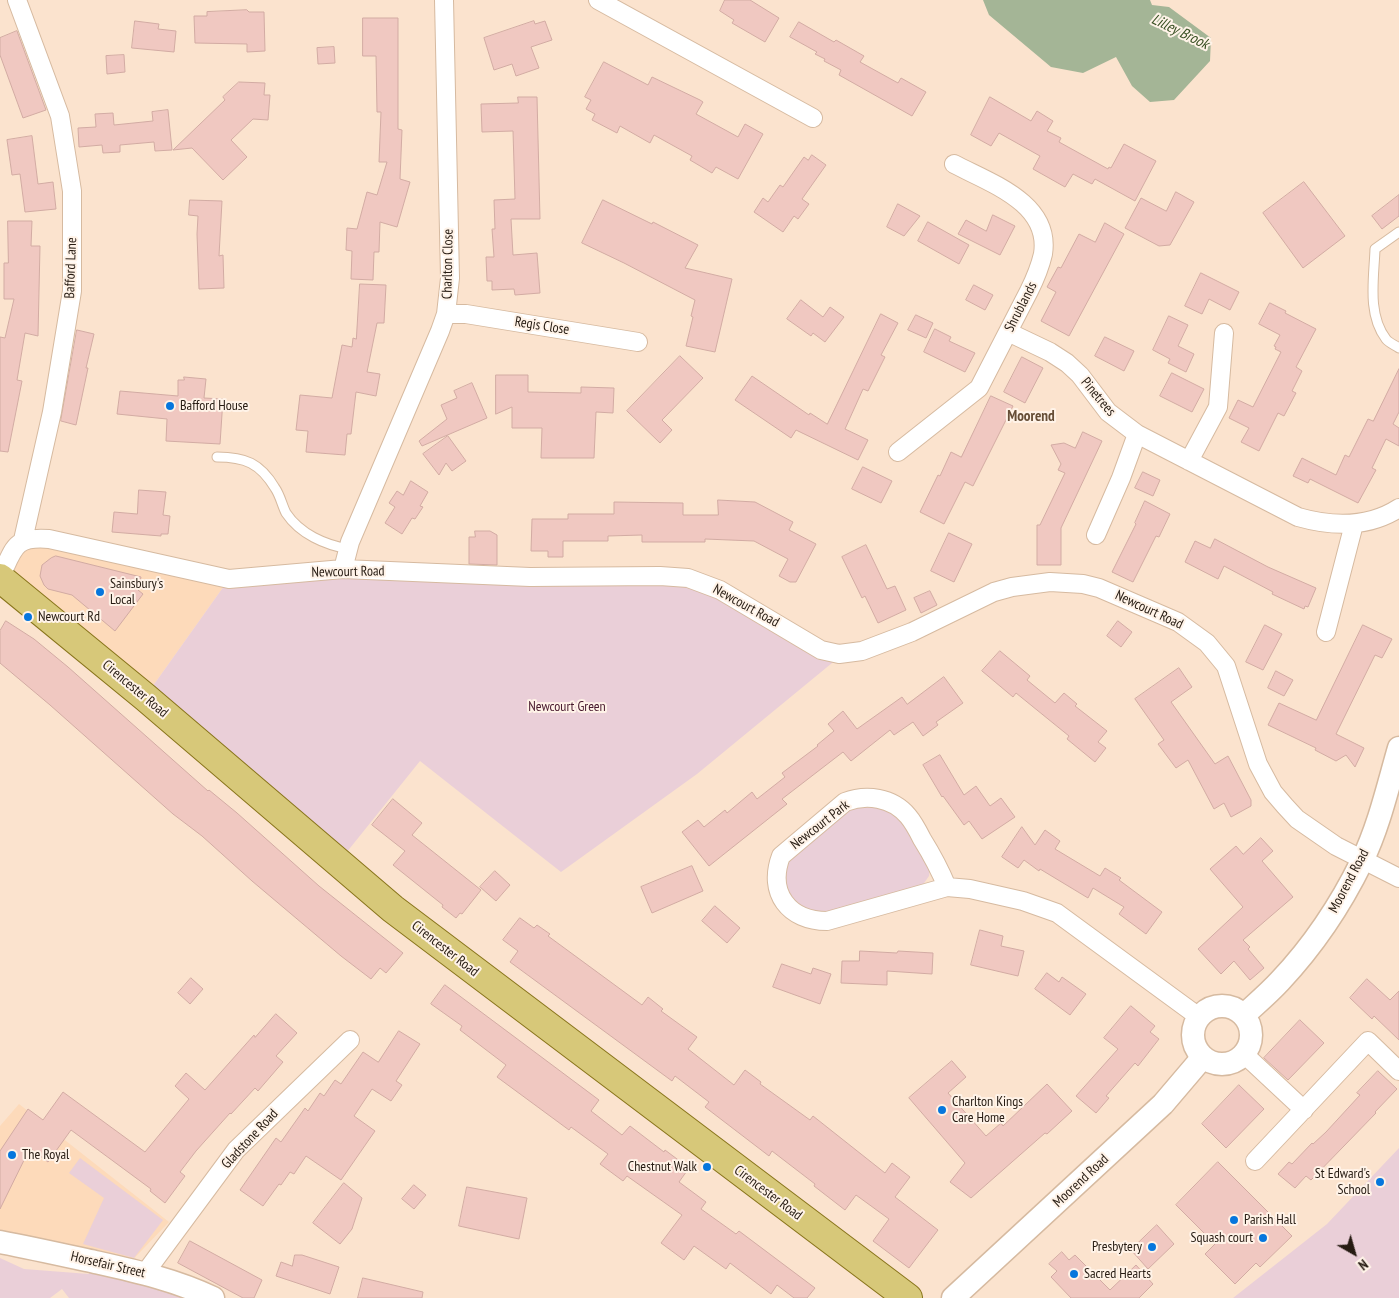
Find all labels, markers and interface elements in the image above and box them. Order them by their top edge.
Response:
water label: Lilley Brook [1149,10,1211,54]
street label: Charlton Close [439,229,457,299]
street label: Bafford Lane [62,237,80,299]
street label: Shrublands [1001,279,1041,335]
street label: Regis Close [514,313,570,339]
street label: Pinetrees [1077,374,1119,420]
place label: Bafford House [180,398,248,414]
marker: Bafford House [164,400,176,412]
district label: Moorend [1007,408,1055,426]
street label: Newcourt Road [311,563,385,581]
place label: Sainsbury's Local [110,576,163,608]
street label: Newcourt Road [710,581,782,631]
marker: Sainsbury's Local [94,586,106,598]
street label: Newcourt Road [1112,587,1186,633]
place label: Newcourt Rd [38,609,100,625]
marker: Newcourt Rd [22,611,34,623]
street label: Cirencester Road [99,657,171,721]
park label: Newcourt Green [528,699,606,715]
street label: Newcourt Park [787,797,853,853]
street label: Moorend Road [1325,846,1373,916]
street label: Cirencester Road [408,918,482,980]
place label: Charlton Kings Care Home [952,1094,1023,1126]
marker: Charlton Kings Care Home [936,1104,948,1116]
street label: Gladstone Road [218,1106,282,1172]
place label: The Royal [22,1147,69,1163]
marker: The Royal [6,1149,18,1161]
street label: Moorend Road [1050,1151,1112,1211]
place label: Chestnut Walk [628,1159,697,1175]
marker: Chestnut Walk [701,1161,713,1173]
street label: Cirencester Road [731,1162,805,1224]
place label: St Edward's School [1315,1166,1370,1198]
marker: St Edward's School [1374,1176,1386,1188]
place label: Parish Hall [1244,1212,1296,1228]
marker: Parish Hall [1228,1214,1240,1226]
north arrow [1329,1228,1379,1278]
place label: Squash court [1191,1230,1253,1246]
marker: Squash court [1257,1232,1269,1244]
place label: Presbytery [1092,1239,1142,1255]
marker: Presbytery [1146,1241,1158,1253]
street label: Horsefair Street [69,1248,147,1282]
text: N [1355,1255,1372,1274]
place label: Sacred Hearts [1084,1266,1151,1282]
marker: Sacred Hearts [1068,1268,1080,1280]

